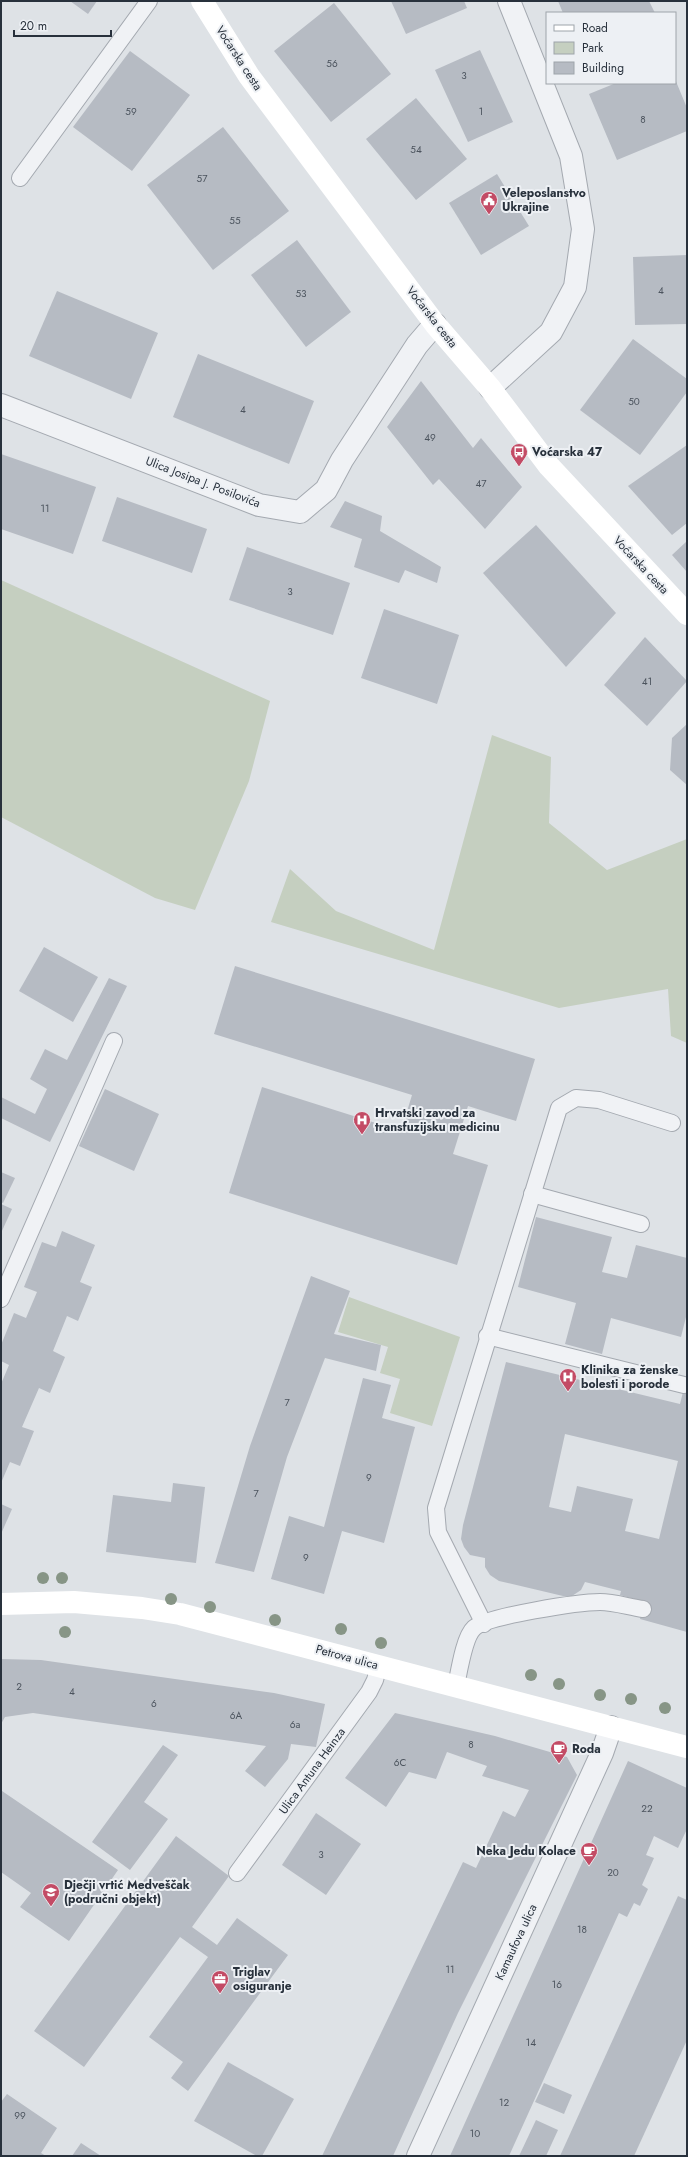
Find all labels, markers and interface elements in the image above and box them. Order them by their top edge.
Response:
scale bar [14,12,111,38]
legend [546,12,676,84]
text: 20 m [20,17,47,35]
text: Road [582,19,608,37]
street label: Voćarska cesta [211,22,267,94]
text: Park [582,39,604,57]
house number: 56 [326,56,338,71]
text: Building [582,59,624,77]
house number: 3 [461,68,467,83]
house number: 59 [125,104,137,119]
house number: 1 [479,104,483,119]
house number: 8 [640,112,646,127]
house number: 54 [410,142,422,157]
house number: 57 [197,171,208,186]
place label: Veleposlanstvo Ukrajine [501,184,586,216]
public building icon: Veleposlanstvo Ukrajine [479,190,499,215]
house number: 55 [229,213,241,228]
street label: Voćarska cesta [402,282,462,352]
house number: 4 [658,283,664,298]
house number: 53 [295,286,307,301]
house number: 50 [628,394,640,409]
house number: 4 [240,402,246,417]
house number: 49 [424,430,436,445]
bus stop icon: Voćarska 47 [509,442,529,467]
place label: Voćarska 47 [531,443,603,461]
street label: Ulica Josipa J. Posilovića [143,452,263,512]
house number: 47 [475,476,487,491]
house number: 11 [41,501,50,516]
street label: Voćarska cesta [609,532,673,598]
house number: 3 [287,584,293,599]
house number: 41 [642,674,652,689]
place label: Hrvatski zavod za transfuzijsku medicinu [375,1104,500,1136]
hospital icon: Hrvatski zavod za transfuzijsku medicinu [352,1110,372,1135]
place label: Klinika za ženske bolesti i porode [581,1361,678,1393]
hospital icon: Klinika za ženske bolesti i porode [558,1367,578,1392]
house number: 7 [284,1395,290,1410]
house number: 9 [366,1470,372,1485]
house number: 7 [253,1486,259,1501]
house number: 9 [303,1550,309,1565]
street label: Petrova ulica [314,1640,380,1674]
house number: 2 [16,1679,22,1694]
house number: 4 [69,1684,75,1699]
house number: 6 [151,1696,157,1711]
house number: 6A [230,1708,243,1723]
house number: 6a [290,1717,300,1732]
street label: Ulica Antuna Heinza [274,1724,350,1818]
house number: 8 [468,1737,474,1752]
cafe icon: Roda [549,1739,569,1764]
place label: Roda [572,1740,601,1758]
house number: 6C [394,1755,406,1770]
house number: 22 [641,1801,653,1816]
cafe icon: Neka Jedu Kolace [579,1841,599,1866]
place label: Neka Jedu Kolace [476,1842,576,1860]
house number: 3 [318,1847,324,1862]
house number: 20 [607,1865,619,1880]
place label: Dječji vrtić Medveščak (područni objekt) [64,1876,190,1908]
school or university icon: Dječji vrtić Medveščak (područni objekt) [41,1882,61,1907]
street label: Kamaufova ulica [490,1901,542,1983]
house number: 18 [577,1922,587,1937]
house number: 11 [446,1962,455,1977]
place label: Triglav osiguranje [233,1963,292,1995]
office icon: Triglav osiguranje [210,1969,230,1994]
house number: 16 [552,1977,562,1992]
house number: 14 [526,2035,536,2050]
house number: 12 [499,2095,509,2110]
house number: 99 [14,2108,26,2123]
house number: 10 [470,2126,480,2141]

